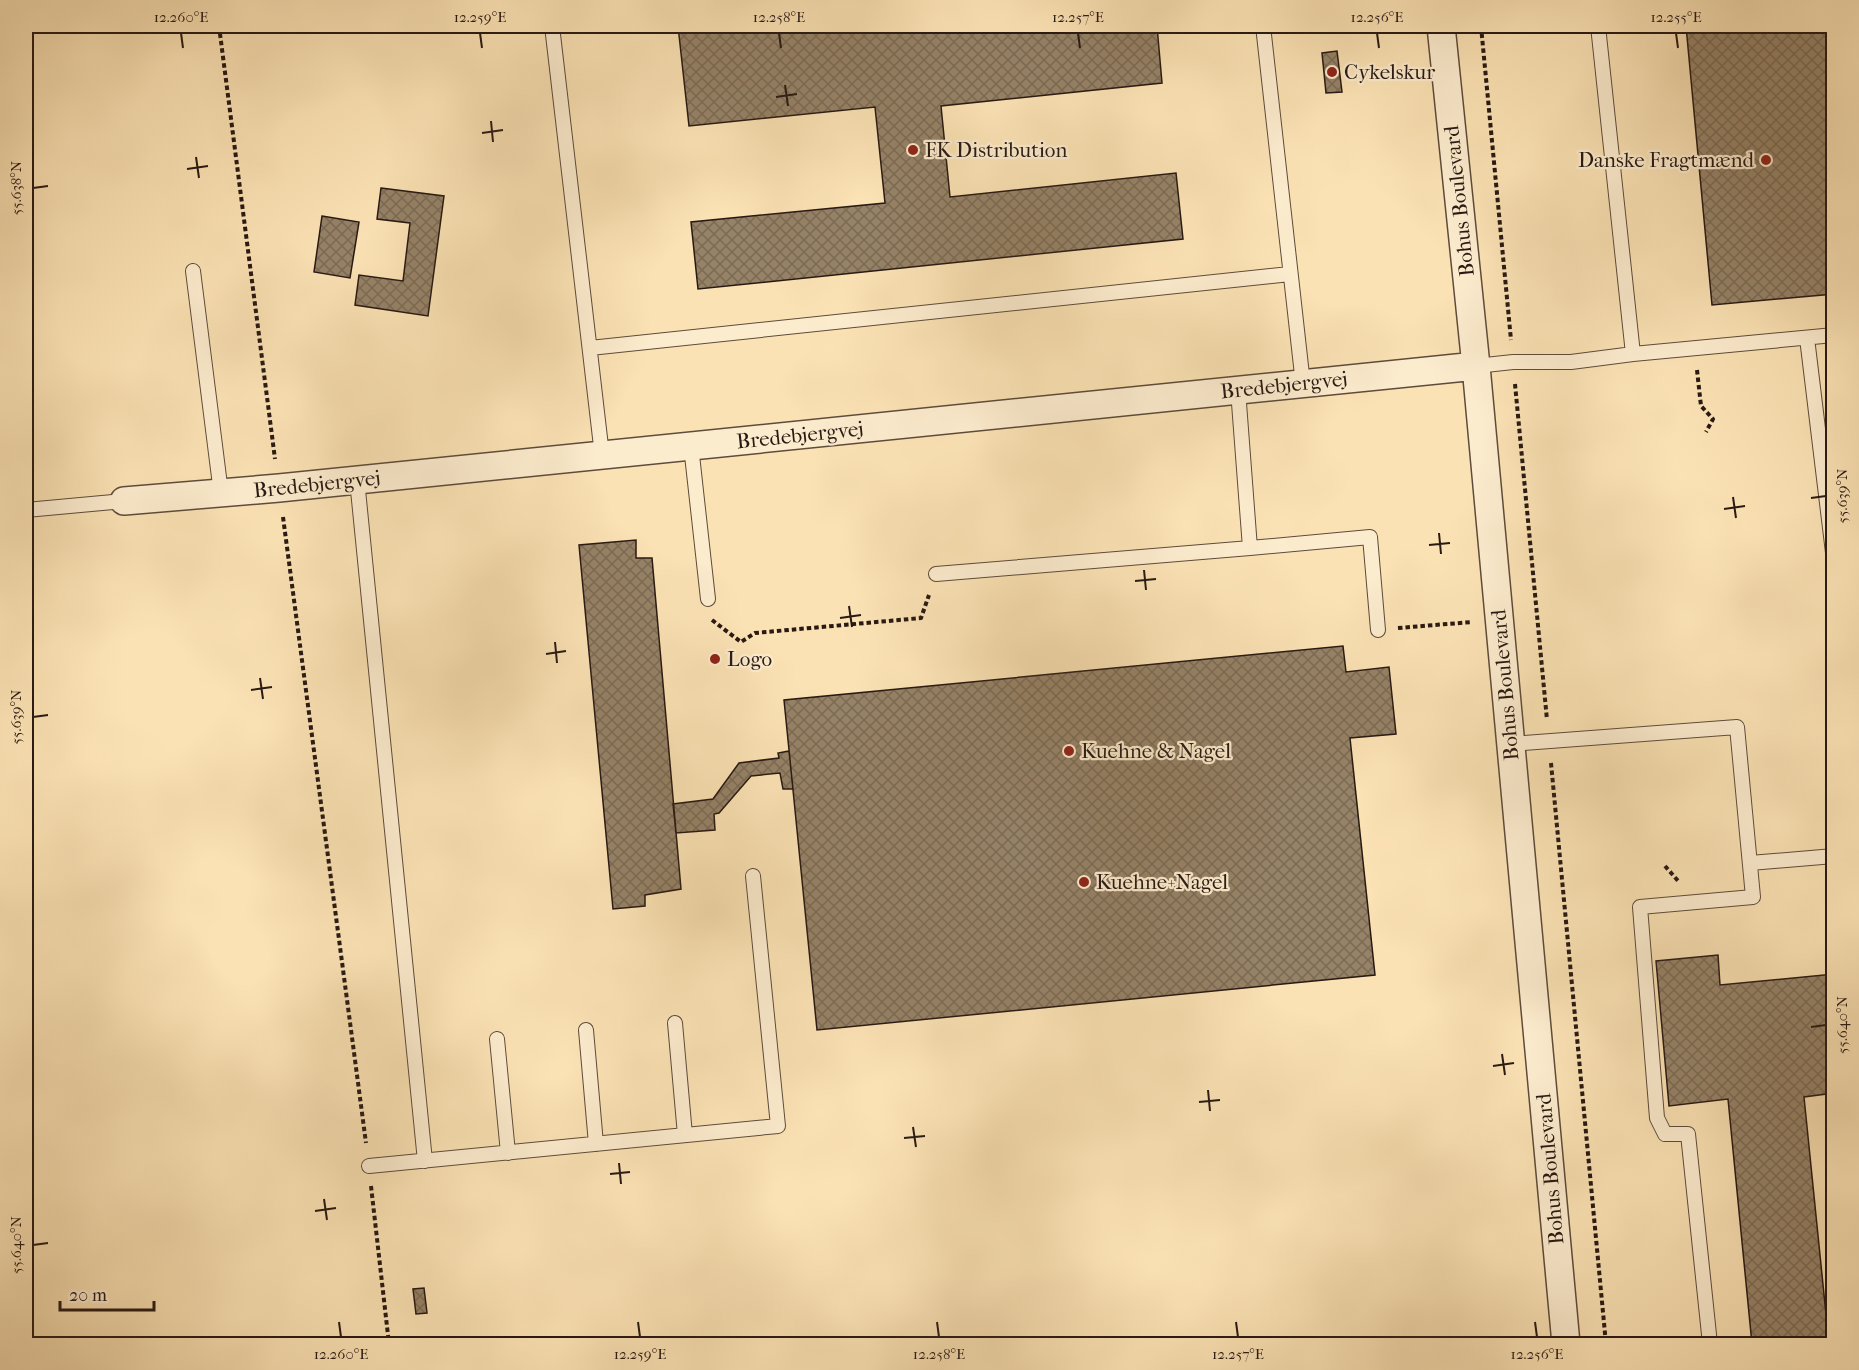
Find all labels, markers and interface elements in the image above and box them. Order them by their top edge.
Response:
text: 12.260°E [154,8,208,26]
text: 12.259°E [454,8,506,26]
text: 12.258°E [753,8,805,26]
text: 12.257°E [1052,8,1104,26]
text: 12.256°E [1351,8,1403,26]
text: 12.255°E [1650,8,1702,26]
place label: Cykelskur [1344,60,1435,84]
marker: Cykelskur [1325,65,1339,79]
street label: Bohus Boulevard [1439,124,1479,278]
place label: FK Distribution [925,138,1067,162]
marker: FK Distribution [906,143,920,157]
place label: Danske Fragtmænd [1578,148,1755,172]
marker: Danske Fragtmænd [1759,153,1773,167]
text: 55.638°N [7,160,25,215]
street label: Bredebjergvej [1219,366,1349,404]
street label: Bredebjergvej [735,416,865,454]
street label: Bredebjergvej [252,465,382,503]
text: 55.639°N [1833,468,1851,523]
street label: Bohus Boulevard [1486,608,1524,762]
place label: Logo [727,647,772,671]
marker: Logo [708,652,722,666]
text: 55.639°N [7,689,25,744]
place label: Kuehne & Nagel [1081,739,1231,763]
marker: Kuehne & Nagel [1062,744,1076,758]
place label: Kuehne+Nagel [1096,870,1228,894]
marker: Kuehne+Nagel [1077,875,1091,889]
text: 55.640°N [1833,995,1851,1054]
street label: Bohus Boulevard [1531,1092,1569,1246]
text: 55.640°N [7,1215,25,1274]
scale bar [60,1274,154,1312]
text: 20 m [69,1285,107,1306]
text: 12.260°E [314,1345,368,1363]
text: 12.259°E [614,1345,666,1363]
text: 12.258°E [913,1345,965,1363]
text: 12.257°E [1212,1345,1264,1363]
text: 12.256°E [1511,1345,1563,1363]

